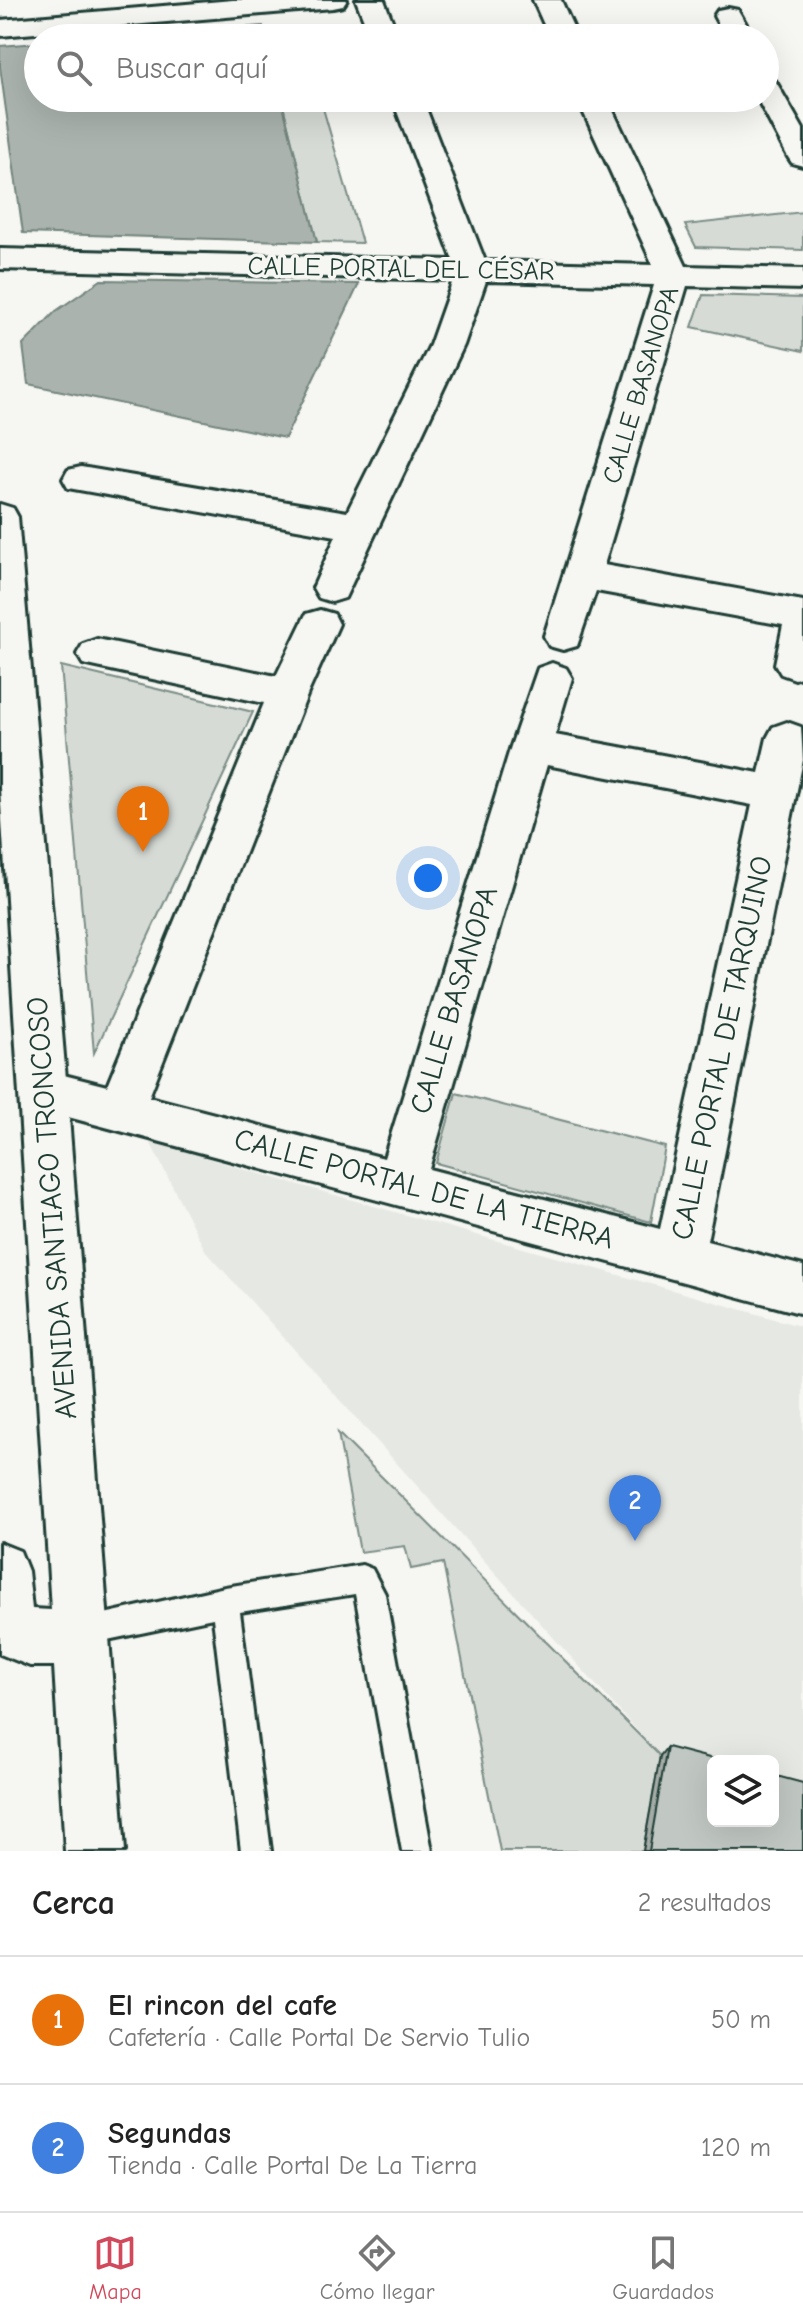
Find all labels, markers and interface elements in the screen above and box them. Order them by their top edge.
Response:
search box [24,24,779,112]
icon: search [52,46,96,90]
text: Buscar aquí [116,51,267,86]
street label: CALLE PORTAL DEL CÉSAR [247,250,555,287]
street label: CALLE BASANOPA [597,283,685,487]
pin: 1 [117,786,169,852]
street label: CALLE PORTAL DE TARQUINO [664,853,780,1243]
your location [408,858,448,898]
street label: CALLE BASANOPA [403,882,505,1118]
street label: AVENIDA SANTIAGO TRONCOSO [20,996,84,1420]
street label: CALLE PORTAL DE LA TIERRA [230,1121,618,1257]
pin: 2 [609,1475,661,1541]
map controls [707,1755,779,1827]
button: layers [707,1755,779,1827]
text: Cerca [32,1883,115,1923]
text: 2 resultados [638,1888,771,1918]
text: El rincon del cafe [108,1988,337,2023]
text: 1 [53,2005,63,2035]
text: 50 m [711,2005,771,2035]
text: Cafetería · Calle Portal De Servio Tulio [108,2023,530,2053]
text: Segundas [108,2116,231,2151]
text: 2 [52,2133,64,2163]
text: 120 m [701,2133,771,2163]
text: Tienda · Calle Portal De La Tierra [108,2151,477,2181]
tab: Mapa [89,2231,142,2305]
tab: Cómo llegar [320,2231,434,2305]
tab: Guardados [612,2231,714,2305]

